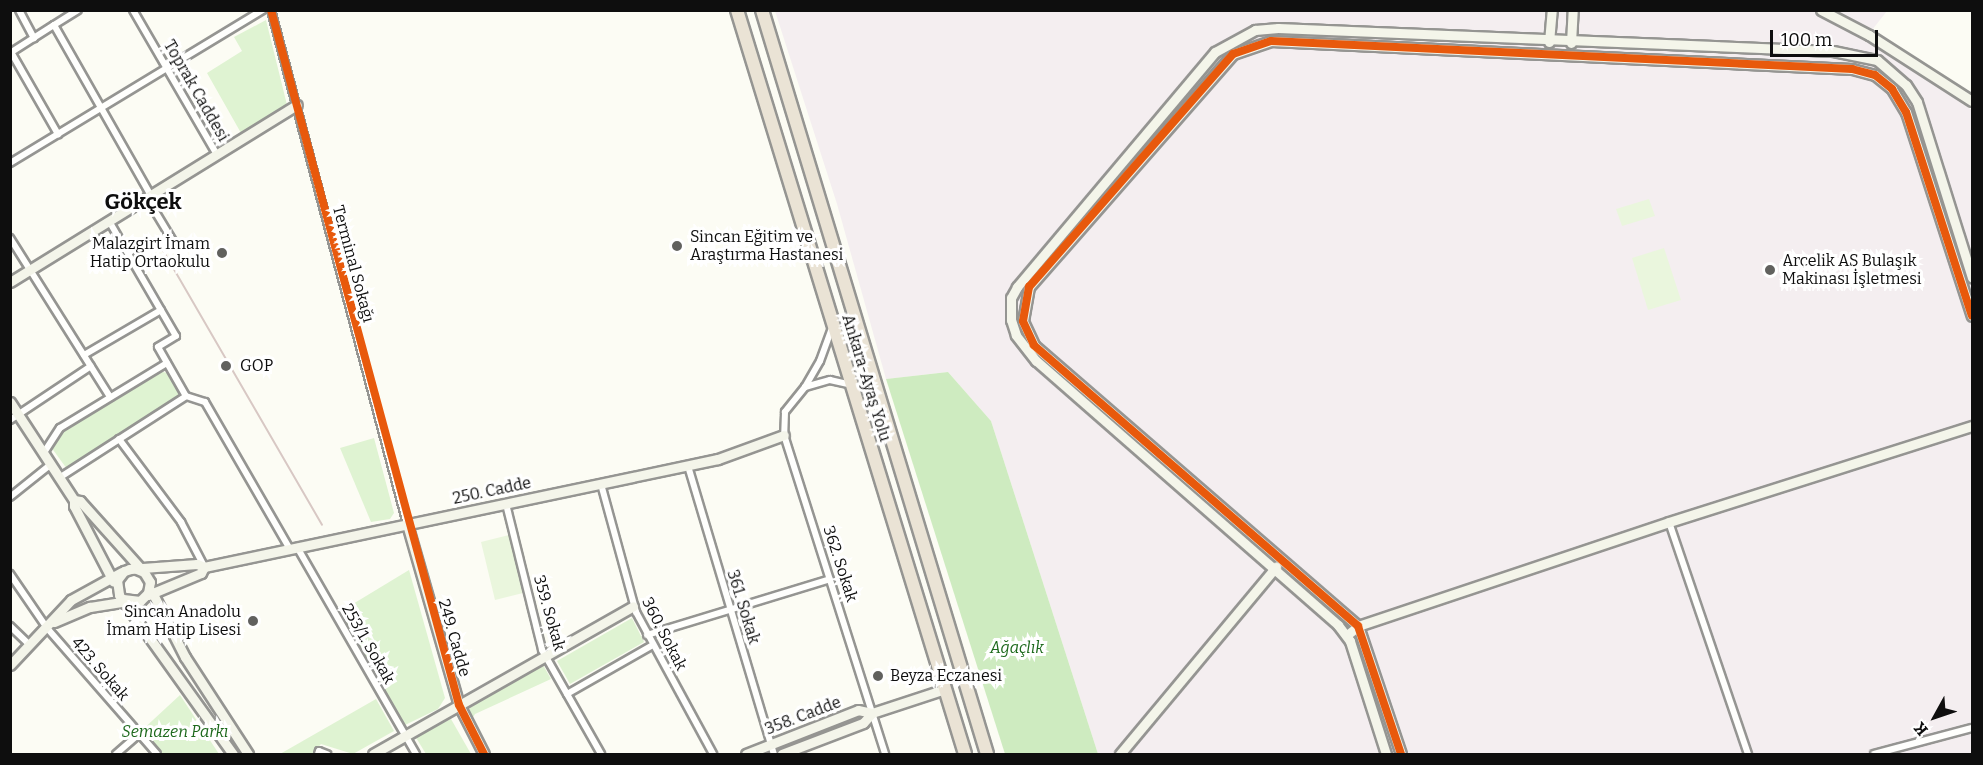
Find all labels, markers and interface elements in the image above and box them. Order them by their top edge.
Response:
scale bar [1773,18,1881,56]
text: 100 m [1781,29,1832,51]
street label: Toprak Caddesi [159,37,233,145]
district label: Gökçek [104,189,182,215]
street label: Terminal Sokağı [328,203,378,325]
place label: Sincan Eğitim ve Araştırma Hastanesi [690,227,843,265]
place label: Malazgirt İmam Hatip Ortaokulu [90,234,210,272]
marker: Sincan Eğitim ve Araştırma Hastanesi [668,237,686,255]
marker: Malazgirt İmam Hatip Ortaokulu [215,246,229,260]
place label: Arçelik AŞ Bulaşık Makinası İşletmesi [1782,251,1922,289]
marker: Arçelik AŞ Bulaşık Makinası İşletmesi [1763,263,1777,277]
street label: Ankara-Ayaş Yolu [838,312,894,444]
place label: GOP [240,356,273,376]
marker: GOP [217,357,235,375]
street label: 250. Cadde [451,473,533,509]
street label: 362. Sokak [819,524,861,604]
street label: 361. Sokak [723,568,763,646]
street label: 359. Sokak [529,573,569,653]
street label: 360. Sokak [637,594,691,674]
street label: 249. Cadde [434,597,474,679]
street label: 253/1. Sokak [337,601,399,687]
place label: Sincan Anadolu İmam Hatip Lisesi [106,602,241,640]
marker: Sincan Anadolu İmam Hatip Lisesi [246,614,260,628]
street label: 423. Sokak [67,633,133,705]
park label: Ağaçlık [990,638,1044,658]
place label: Beyza Eczanesi [890,666,1002,686]
marker: Beyza Eczanesi [871,669,885,683]
north arrow [1905,687,1965,747]
street label: 358. Cadde [762,693,844,739]
text: K [1910,718,1932,739]
park label: Semazen Parkı [122,722,228,742]

